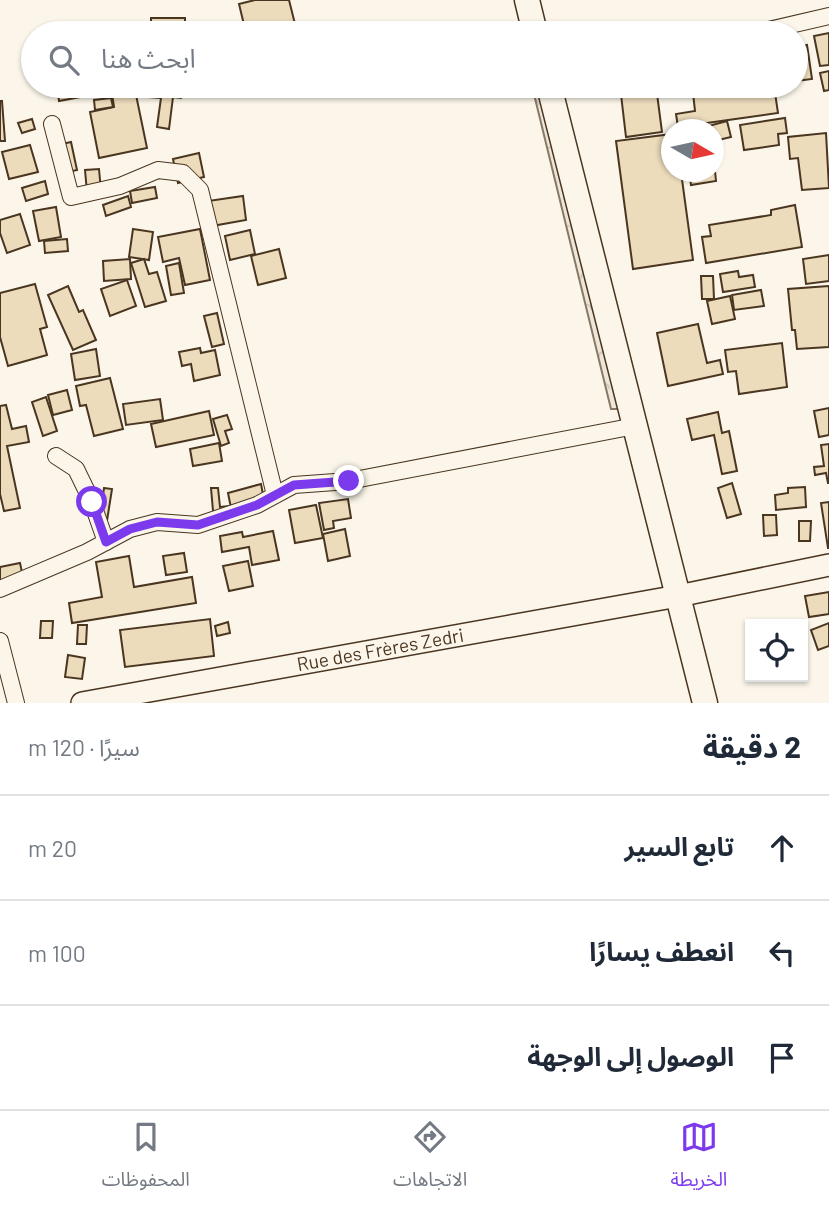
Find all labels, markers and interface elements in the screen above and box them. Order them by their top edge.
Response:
search box [21,21,808,98]
icon: search [45,41,83,79]
text: ابحث هنا [101,42,196,73]
north arrow [661,119,724,182]
route end [333,465,364,496]
route start [76,486,107,517]
map controls [745,619,808,682]
button: locate [745,619,808,682]
street label: Rue des Frères Zedri [295,623,465,675]
text: 2 دقيقة [703,728,801,764]
text: سيرًا · 120 m [28,733,140,761]
icon: ahead [763,829,801,867]
text: تابع السير [624,830,734,861]
text: 20 m [28,834,77,862]
icon: left [763,934,801,972]
text: انعطف يسارًا [589,935,734,966]
text: 100 m [28,939,86,967]
icon: arrive [763,1039,801,1077]
text: الوصول إلى الوجهة [527,1040,734,1071]
tab: المحفوظات [102,1118,190,1200]
tab: الاتجاهات [393,1118,467,1200]
tab: الخريطة [670,1118,727,1200]

